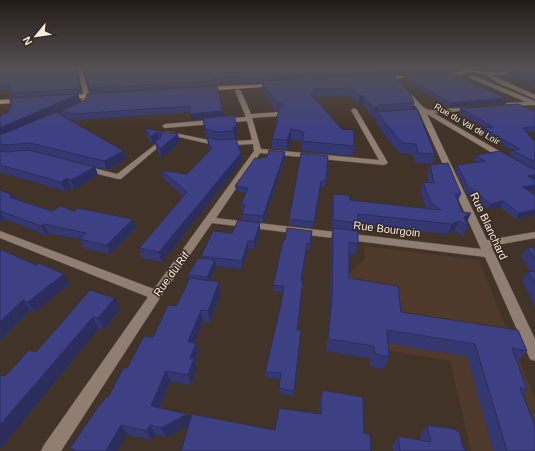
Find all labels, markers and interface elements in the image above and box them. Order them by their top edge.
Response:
north arrow [16,16,56,56]
text: N [20,34,34,47]
street label: Rue du Val de Loir [433,101,501,147]
street label: Rue Blanchard [468,190,510,262]
street label: Rue Bourgoin [353,219,421,239]
street label: Rue du Rif [151,249,192,299]

